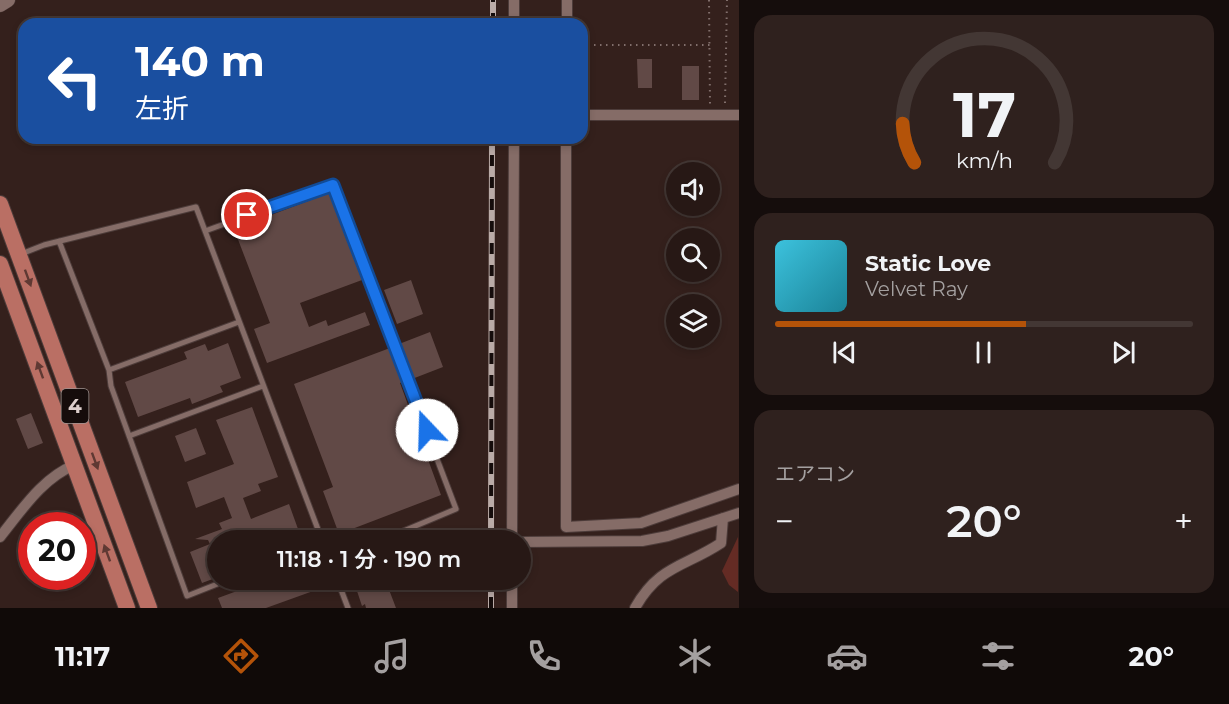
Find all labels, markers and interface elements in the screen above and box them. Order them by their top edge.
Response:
text: 140 m [135,35,265,87]
icon: left [36,42,114,120]
text: 17 [952,78,1016,154]
text: 左折 [135,92,189,125]
text: km/h [955,148,1013,174]
map controls [666,162,720,348]
button: sound [666,162,720,216]
pin [221,189,272,240]
icon: arrive [230,198,263,231]
button: search [666,228,720,282]
text: Static Love [865,250,991,277]
one-way arrow [23,269,33,287]
text: Velvet Ray [865,277,968,301]
button: layers [666,294,720,348]
icon: previous [828,336,861,369]
icon: pause [967,336,1000,369]
icon: next [1107,336,1140,369]
one-way arrow [34,361,44,379]
road number: 4 [62,389,88,423]
position arrow [395,398,459,462]
one-way arrow [91,452,101,470]
text: エアコン [775,462,855,486]
text: 20° [946,493,1022,548]
text: − [775,501,794,541]
text: + [1174,501,1193,541]
speed limit sign: 20 [18,512,96,590]
one-way arrow [102,544,112,562]
text: 11:18 · 1 分 · 190 m [277,546,461,573]
icon: directions [220,635,262,677]
icon: music [371,635,413,677]
icon: phone [523,635,565,677]
icon: climate [674,635,716,677]
icon: car [826,635,868,677]
icon: filters [977,635,1019,677]
text: 11:17 [55,640,110,673]
text: 20° [1129,640,1174,673]

